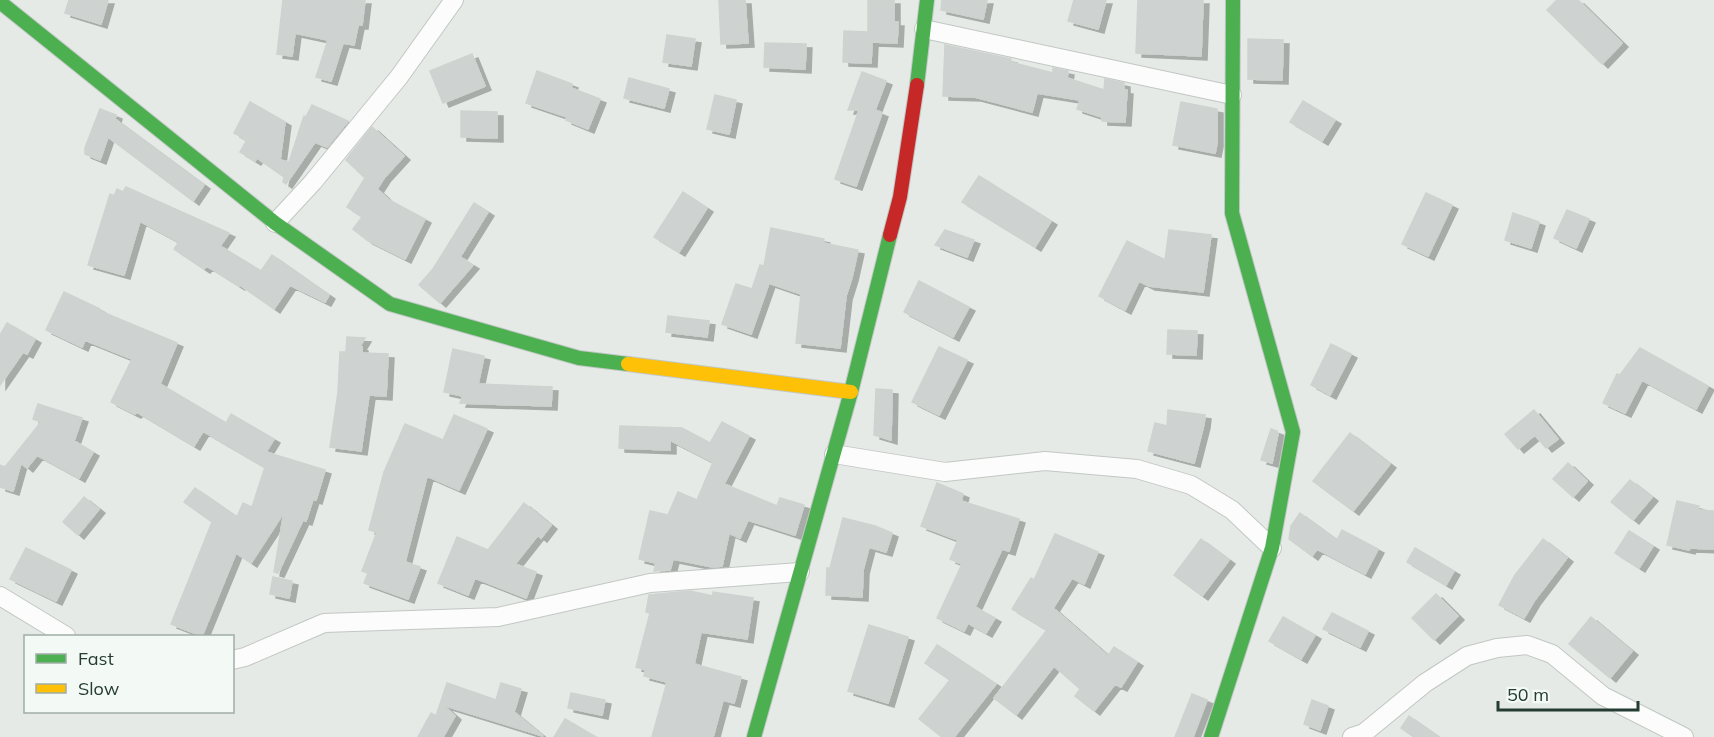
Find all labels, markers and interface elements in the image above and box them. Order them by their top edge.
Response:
legend [24,635,234,713]
text: Fast [78,647,114,670]
scale bar [1498,674,1638,712]
text: Slow [78,677,120,700]
text: 50 m [1507,683,1549,706]

